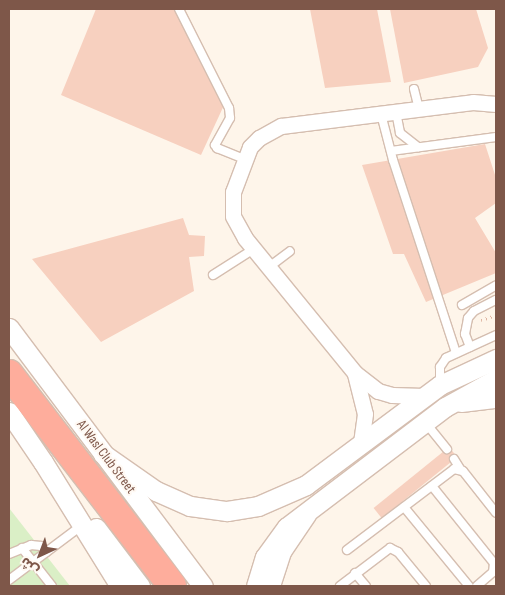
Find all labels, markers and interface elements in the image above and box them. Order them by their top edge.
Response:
street label: Al Wasl Club Street [73,417,139,497]
north arrow [15,530,65,580]
text: ش [17,554,42,579]

